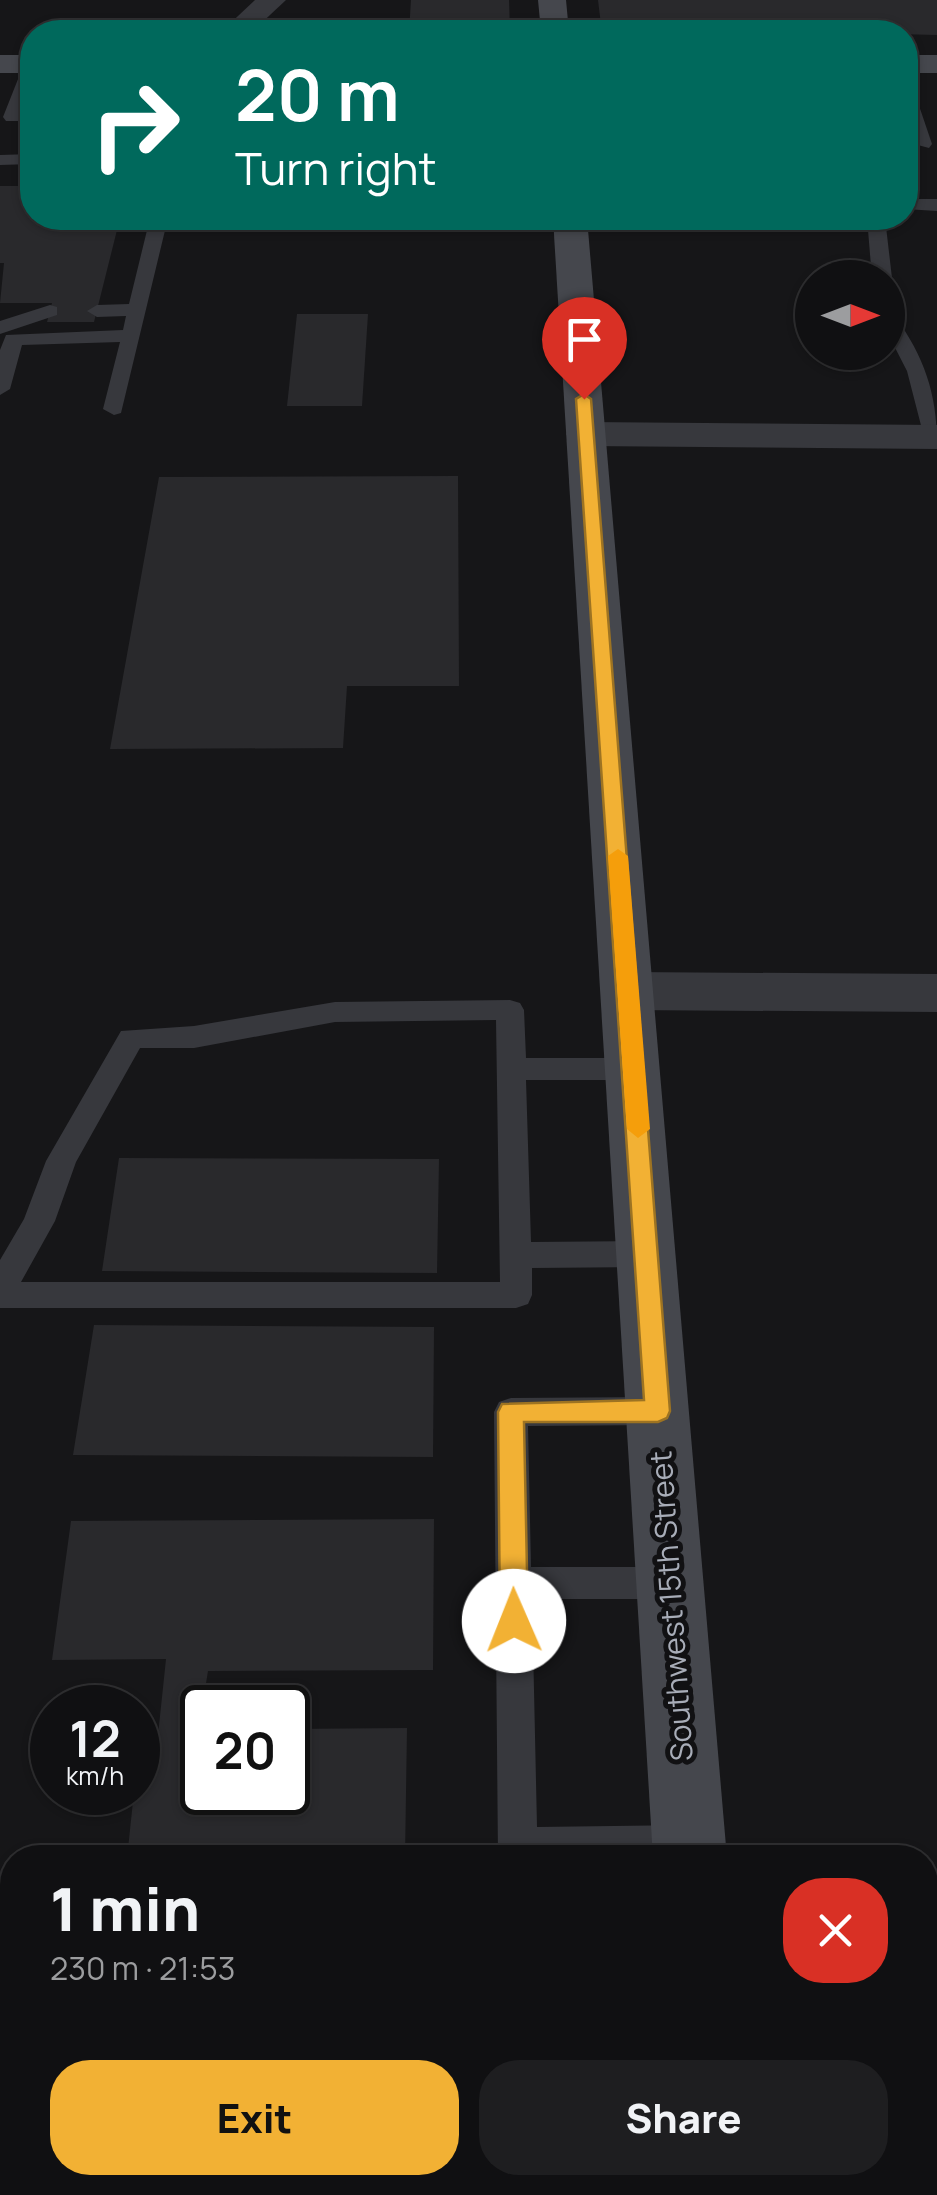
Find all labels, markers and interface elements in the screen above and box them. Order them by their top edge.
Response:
text: 20 m [235,46,400,142]
icon: right [70,60,200,190]
text: Turn right [235,137,436,199]
north arrow [795,260,905,370]
map controls [795,260,905,370]
pin [542,297,627,400]
icon: arrive [557,312,612,367]
street label: Southwest 15th Street [639,1450,702,1762]
position arrow [462,1569,566,1673]
speed limit sign: 20 [180,1685,310,1815]
text: 12 [69,1704,121,1772]
text: km/h [66,1758,124,1793]
text: 1 min [50,1867,200,1949]
button: close [783,1878,888,1983]
text: 230 m · 21:53 [50,1946,236,1990]
button: Exit [50,2060,459,2175]
button: Share [479,2060,888,2175]

